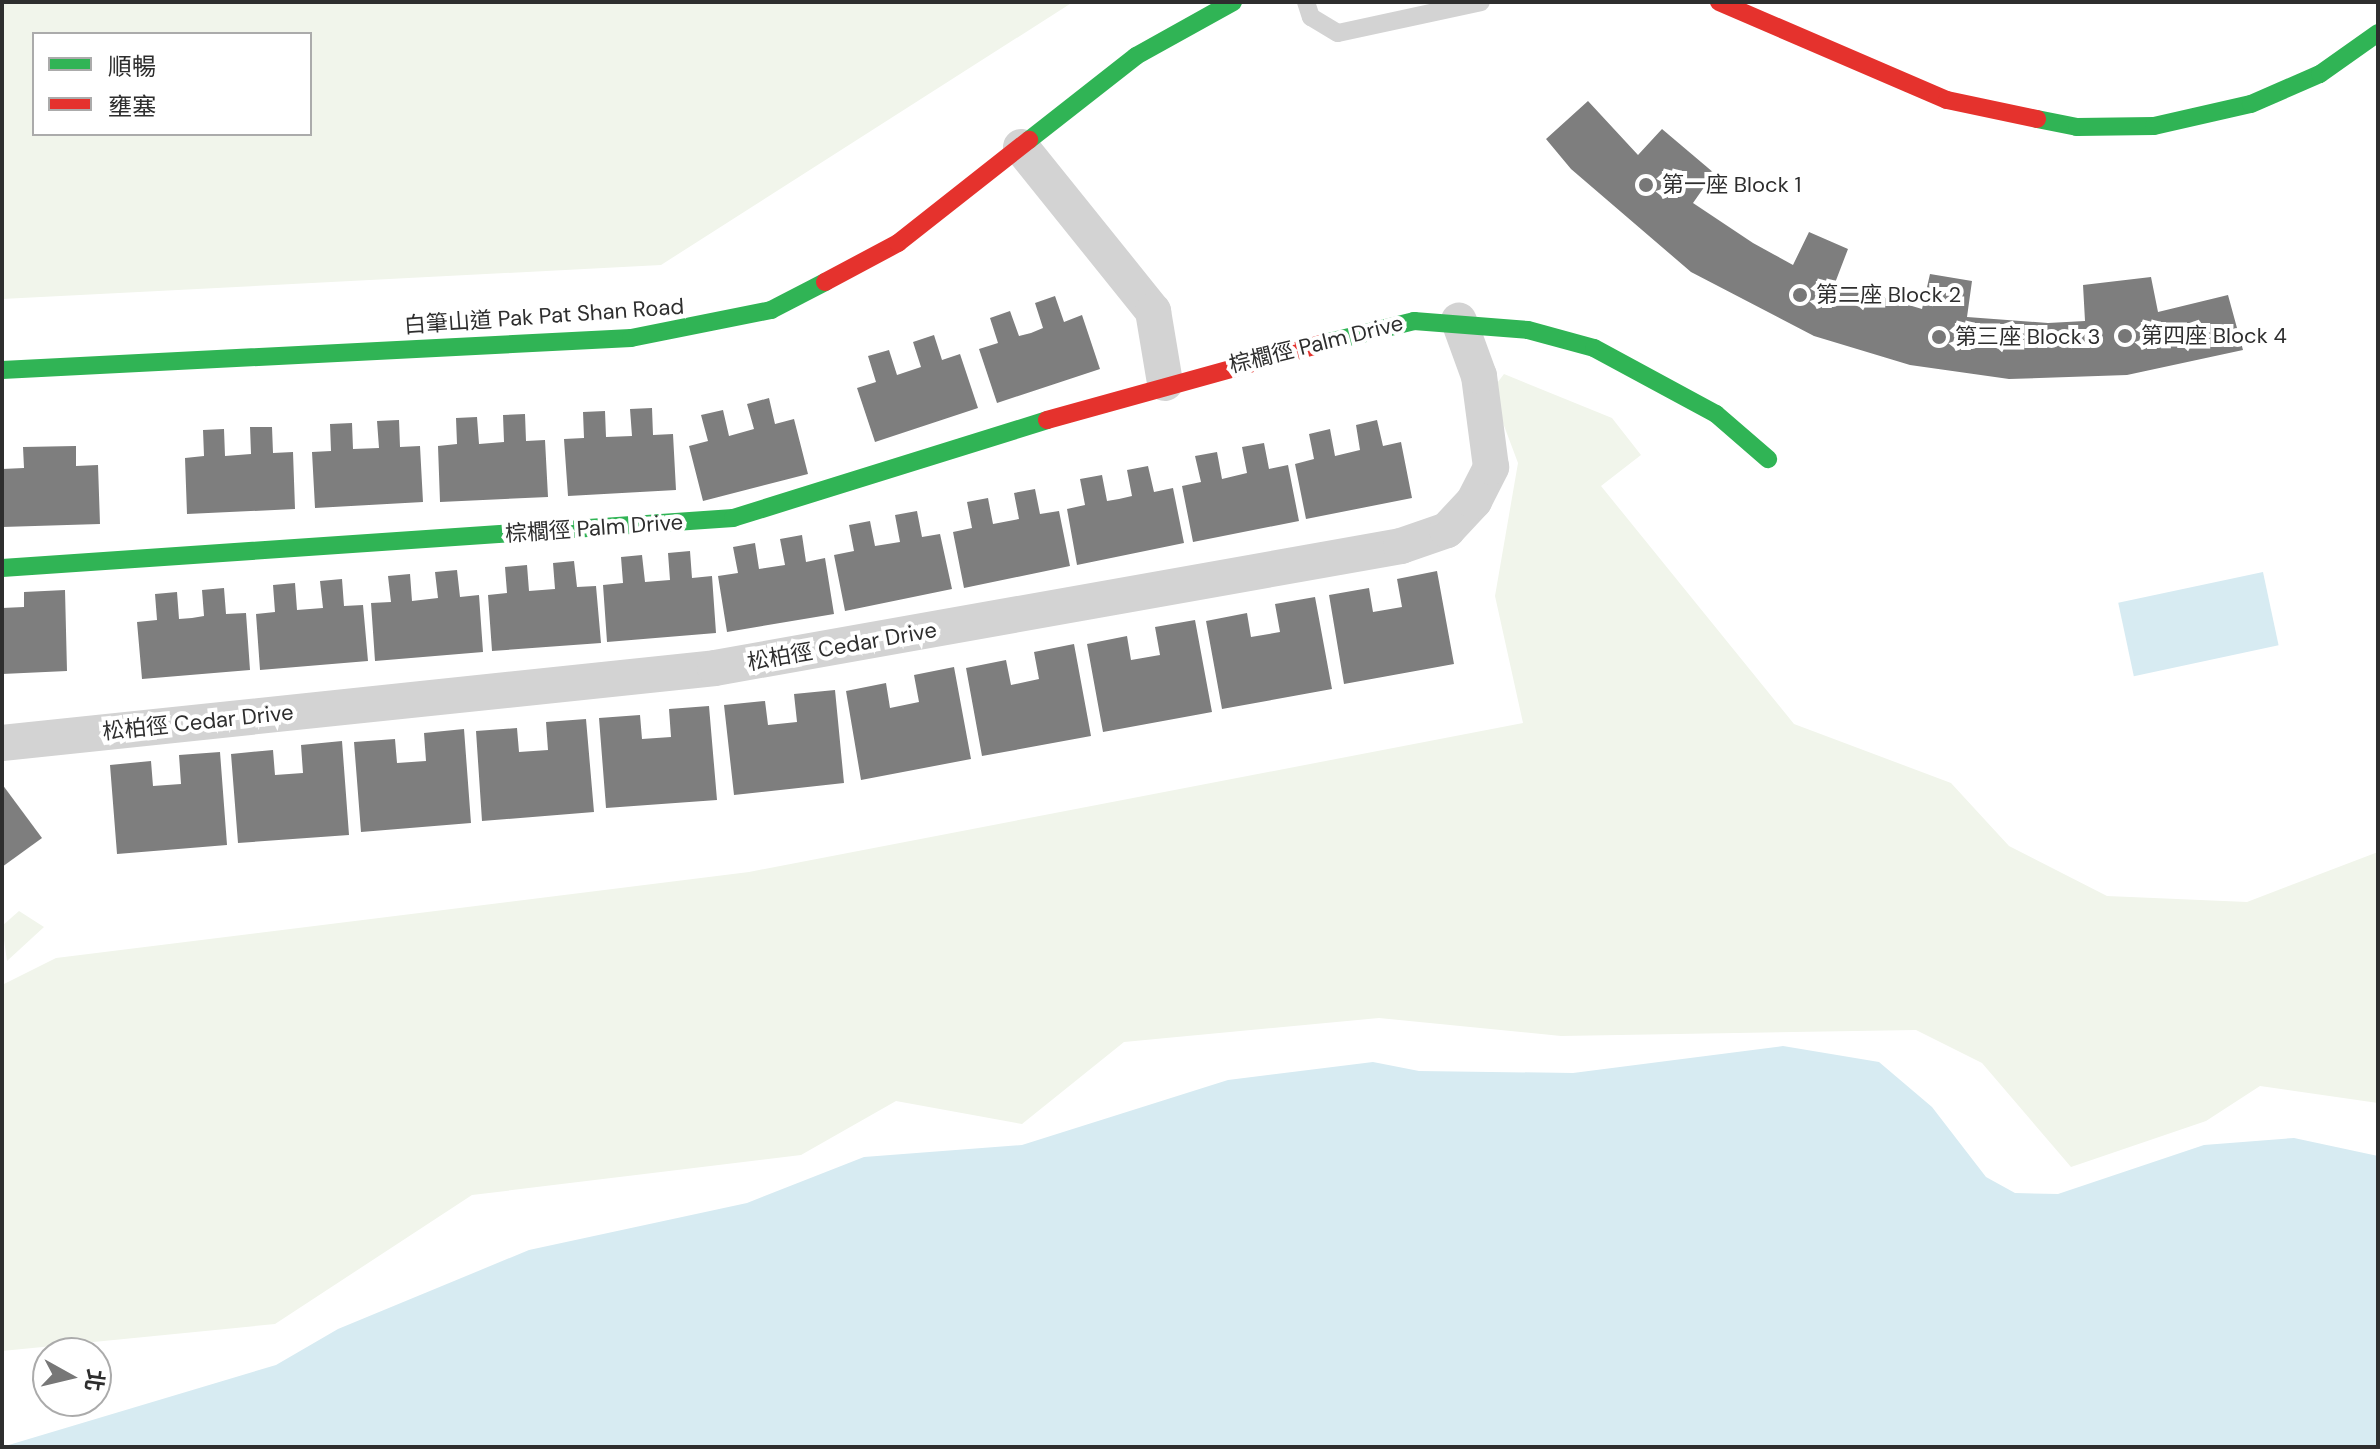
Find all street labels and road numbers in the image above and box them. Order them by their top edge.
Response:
street label: 白筆山道 Pak Pat Shan Road [403,293,685,339]
street label: 棕櫚徑 Palm Drive [1226,310,1406,378]
street label: 棕櫚徑 Palm Drive [504,509,684,547]
street label: 松柏徑 Cedar Drive [745,616,939,676]
street label: 松柏徑 Cedar Drive [101,699,295,745]

